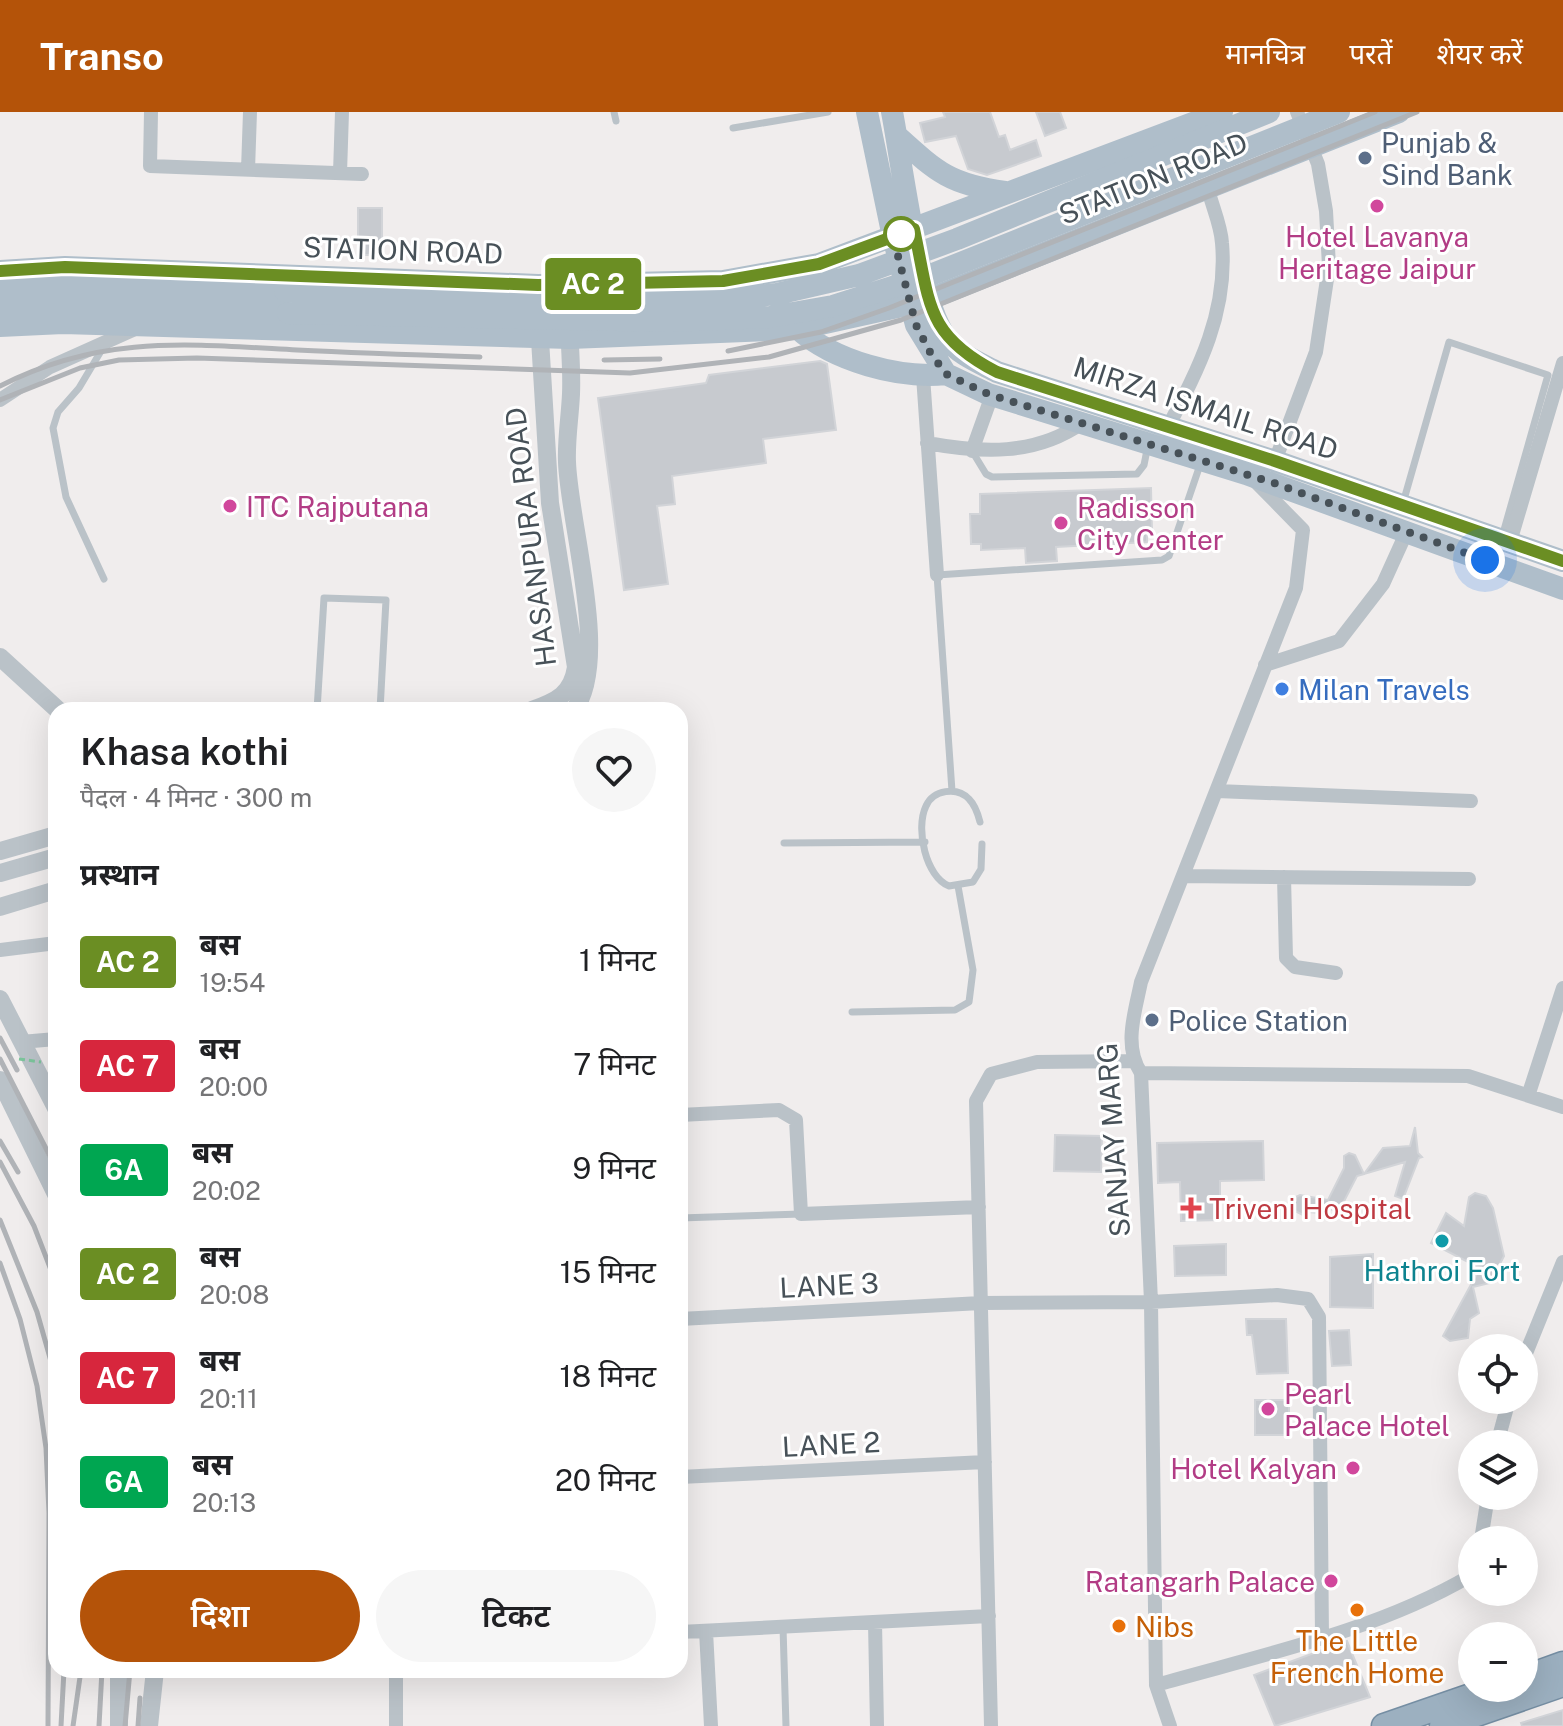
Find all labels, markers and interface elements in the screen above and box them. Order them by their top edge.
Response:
text: Transo [40,34,164,79]
text: मानचित्र [1225,37,1305,70]
text: परतें [1349,37,1393,70]
text: शेयर करें [1437,37,1523,70]
street label: STATION ROAD [1054,125,1252,231]
place label: Punjab & Sind Bank [1381,126,1513,191]
marker: Punjab & Sind Bank [1356,149,1374,167]
marker: Hotel Lavanya Heritage Jaipur [1368,197,1386,215]
unlabelled marker [884,217,918,251]
place label: Hotel Lavanya Heritage Jaipur [1278,220,1476,285]
street label: STATION ROAD [302,230,504,270]
line badge: AC 2 [537,258,649,310]
text: AC 2 [561,267,625,300]
street label: MIRZA ISMAIL ROAD [1070,350,1342,466]
street label: HASANPURA ROAD [498,406,562,668]
place label: ITC Rajputana [246,490,429,523]
place label: Radisson City Center [1077,491,1224,556]
marker: ITC Rajputana [221,497,239,515]
marker: Radisson City Center [1052,514,1070,532]
your location [1465,540,1505,580]
place label: Milan Travels [1298,673,1470,706]
marker: Milan Travels [1273,680,1291,698]
button: heart [572,728,656,812]
text: Khasa kothi [80,729,289,774]
text: पैदल · 4 मिनट · 300 m [80,782,312,813]
text: प्रस्थान [80,856,159,892]
text: बस [200,926,240,962]
text: 1 मिनट [579,942,656,978]
text: AC 2 [96,945,160,978]
text: 19:54 [200,967,265,998]
place label: Police Station [1168,1004,1348,1037]
marker: Police Station [1143,1011,1161,1029]
text: बस [199,1030,240,1066]
street label: SANJAY MARG [1090,1042,1136,1238]
text: 7 मिनट [573,1046,656,1082]
text: AC 7 [96,1049,159,1082]
text: 20:00 [199,1071,268,1102]
text: बस [192,1134,233,1170]
text: 9 मिनट [572,1150,656,1186]
text: 6A [105,1153,143,1186]
text: 20:02 [192,1175,261,1206]
place label: Triveni Hospital [1209,1192,1412,1225]
marker: Triveni Hospital [1180,1197,1202,1219]
marker: Hathroi Fort [1433,1232,1451,1250]
text: बस [200,1238,240,1274]
text: 15 मिनट [560,1254,656,1290]
place label: Hathroi Fort [1363,1254,1521,1287]
text: AC 2 [96,1257,160,1290]
street label: LANE 3 [779,1266,879,1304]
text: 20:08 [200,1279,269,1310]
map controls [1458,1334,1538,1702]
button: locate [1458,1334,1538,1414]
text: बस [199,1342,240,1378]
text: 18 मिनट [560,1358,656,1394]
text: AC 7 [96,1361,159,1394]
place label: Pearl Palace Hotel [1284,1377,1450,1442]
text: 20:11 [199,1383,258,1414]
marker: Pearl Palace Hotel [1259,1400,1277,1418]
street label: LANE 2 [781,1425,881,1463]
button: layers [1458,1430,1538,1510]
text: बस [192,1446,233,1482]
place label: Hotel Kalyan [1170,1452,1337,1485]
marker: Hotel Kalyan [1344,1459,1362,1477]
text: 20 मिनट [555,1462,656,1498]
text: 6A [105,1465,143,1498]
text: 20:13 [192,1487,256,1518]
button: + [1458,1526,1538,1606]
place label: Ratangarh Palace [1085,1565,1315,1598]
button: दिशा [80,1570,360,1662]
button: टिकट [376,1570,656,1662]
marker: Ratangarh Palace [1322,1572,1340,1590]
marker: The Little French Home [1348,1601,1366,1619]
place label: Nibs [1135,1610,1194,1643]
marker: Nibs [1110,1617,1128,1635]
button: − [1458,1622,1538,1702]
place label: The Little French Home [1270,1624,1444,1689]

